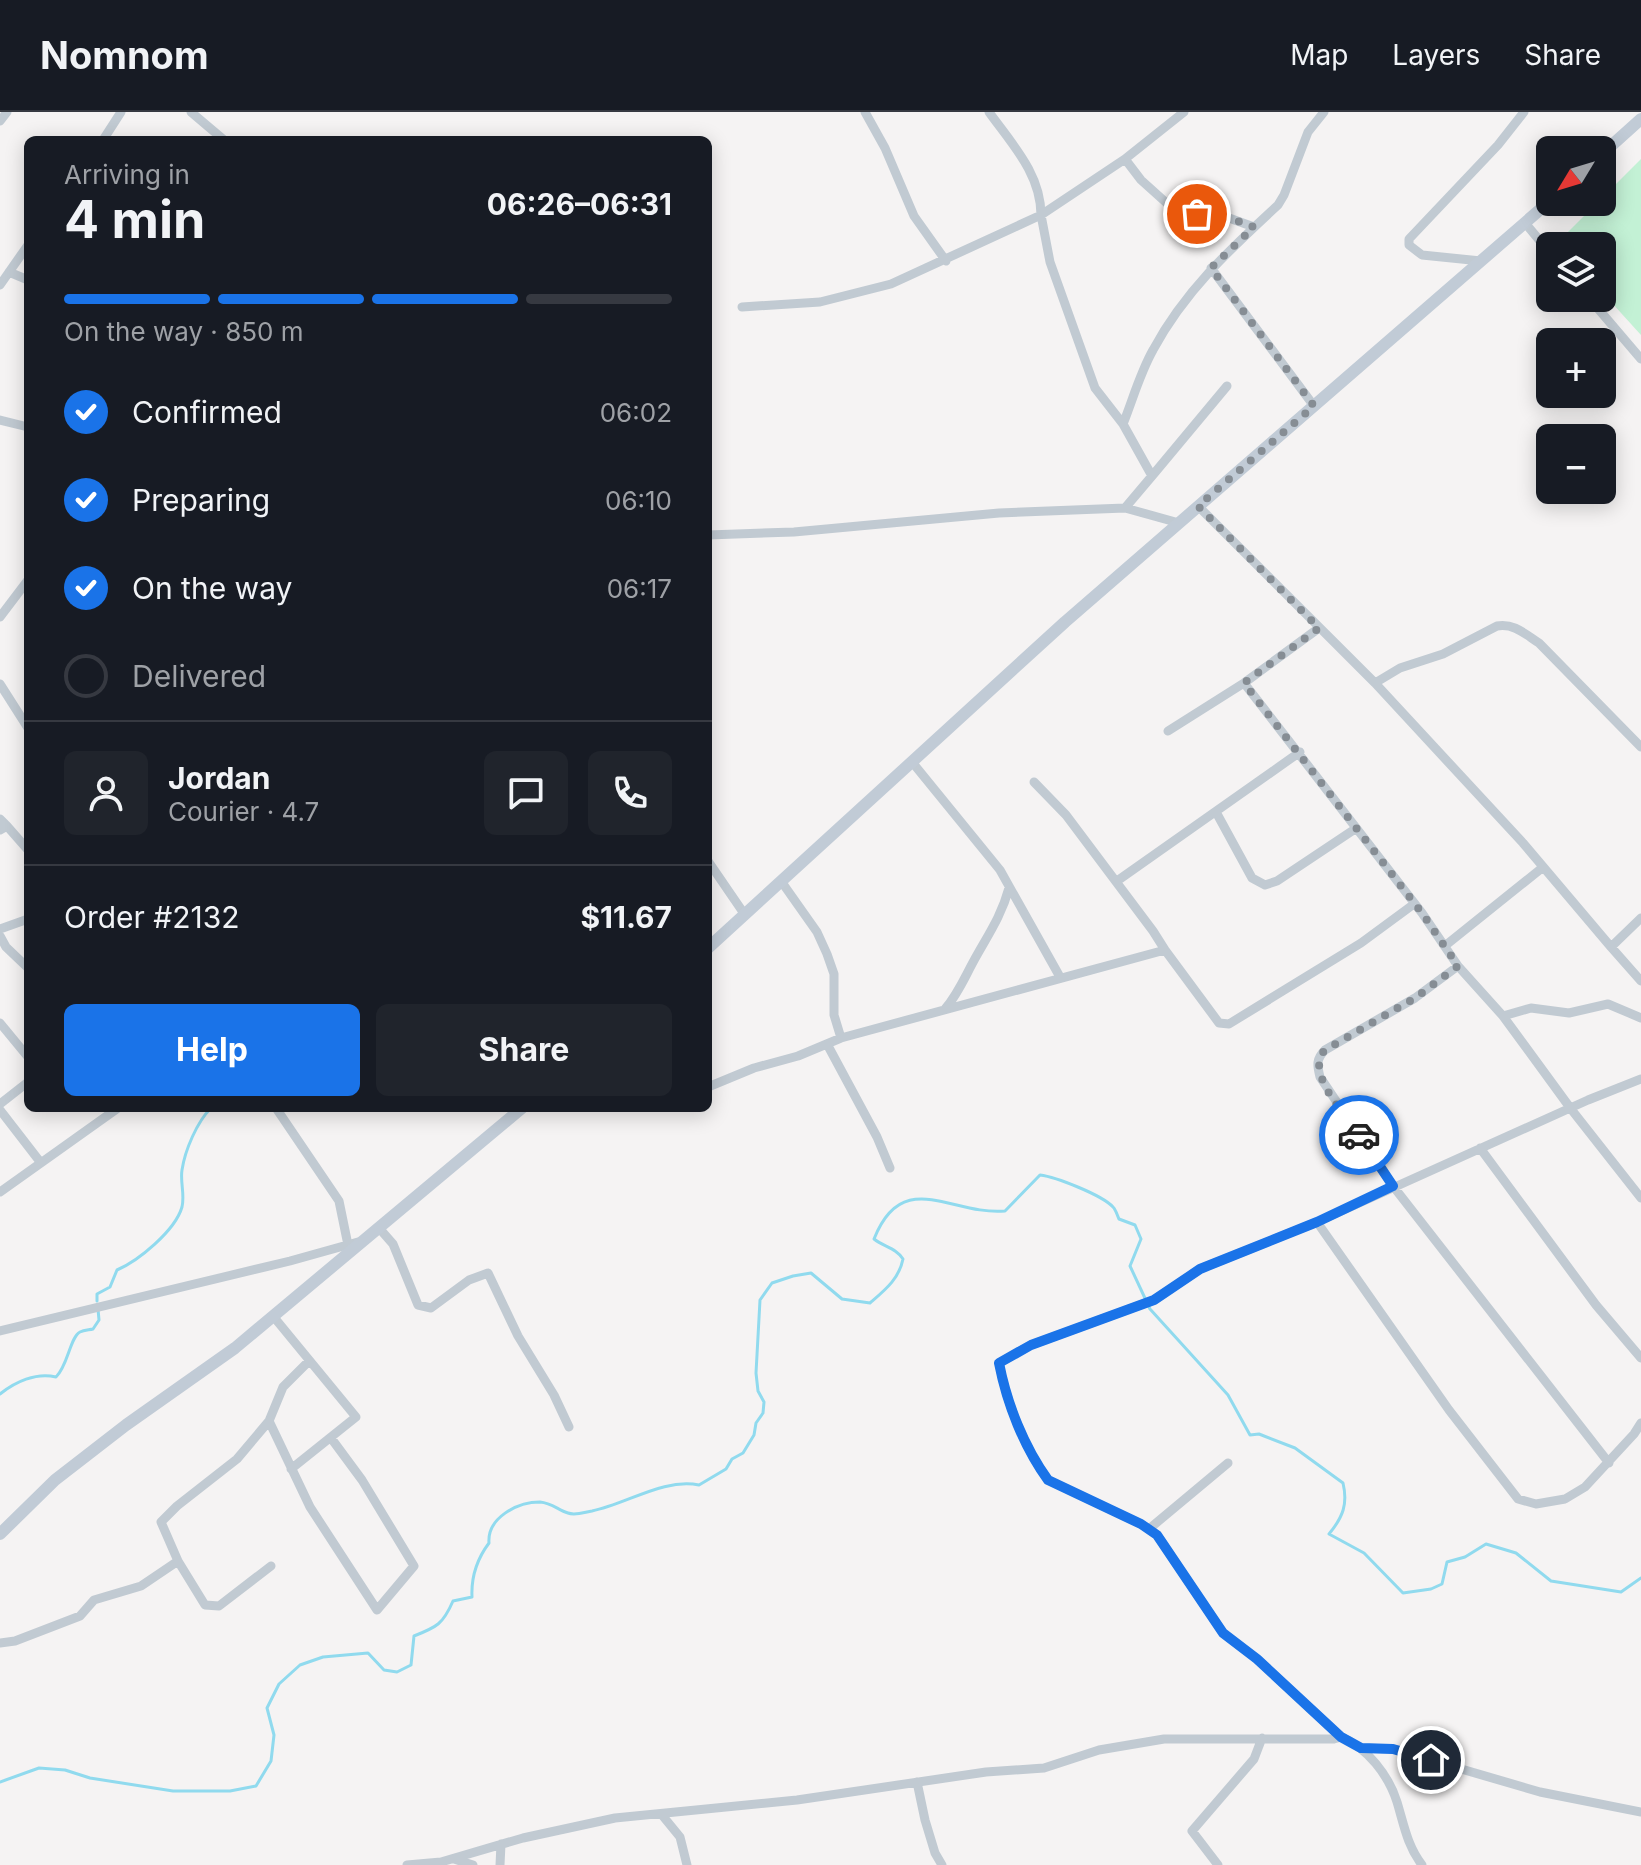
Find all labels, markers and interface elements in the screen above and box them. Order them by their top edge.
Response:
text: Nomnom [40,32,209,78]
text: Map [1290,38,1348,72]
text: Layers [1392,38,1480,72]
text: Share [1524,38,1601,72]
north arrow [1536,136,1616,216]
map controls [1536,136,1616,504]
text: Arriving in [64,159,190,190]
pin [1163,180,1231,248]
text: 06:26–06:31 [487,186,672,222]
text: 4 min [64,188,205,251]
icon: bag [1175,192,1219,236]
button: layers [1536,232,1616,312]
text: On the way · 850 m [64,316,304,347]
button: + [1536,328,1616,408]
icon: check [64,390,108,434]
text: Confirmed [132,394,282,430]
text: 06:02 [600,397,672,428]
button: − [1536,424,1616,504]
icon: check [64,478,108,522]
text: Preparing [132,482,270,518]
text: 06:10 [605,485,672,516]
icon: check [64,566,108,610]
text: On the way [132,570,292,606]
text: 06:17 [607,573,672,604]
text: Delivered [132,658,266,694]
button: person [64,751,148,835]
button: chat [484,751,568,835]
button: phone [588,751,672,835]
text: Jordan [168,760,270,796]
text: Courier · 4.7 [168,796,319,827]
text: Order #2132 [64,899,240,935]
text: $11.67 [580,899,672,935]
button: Help [64,1004,360,1096]
button: Share [376,1004,672,1096]
courier [1319,1095,1399,1175]
icon: car [1337,1113,1381,1157]
pin [1397,1726,1465,1794]
icon: home [1409,1738,1453,1782]

